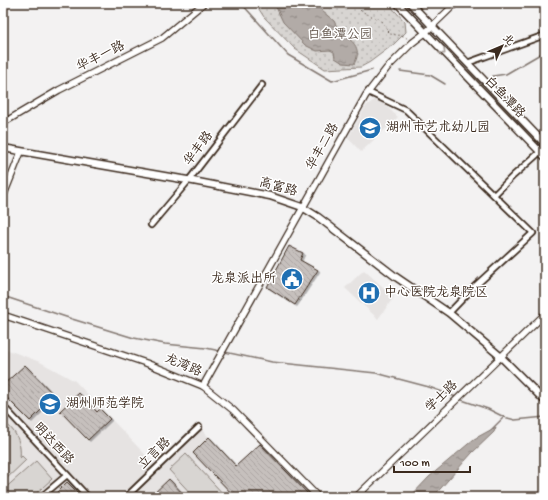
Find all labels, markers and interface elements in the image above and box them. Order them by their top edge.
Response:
north arrow [482,26,522,66]
park label: 白鱼潭公园 [307,27,373,43]
text: 北 [500,32,516,49]
street label: 华丰一路 [74,38,128,75]
one-way arrow [439,47,446,54]
street label: 白鱼潭路 [481,73,528,122]
school or university icon: 湖州市艺术幼儿园 [357,115,383,141]
street label: 华丰二路 [303,120,342,173]
place label: 湖州市艺术幼儿园 [386,120,490,136]
street label: 华丰路 [180,128,217,169]
street label: 高富路 [257,175,299,200]
public building icon: 龙泉派出所 [279,266,305,292]
place label: 龙泉派出所 [211,271,276,287]
hospital icon: 中心医院龙泉院区 [356,280,382,306]
place label: 中心医院龙泉院区 [384,284,488,301]
street label: 龙湾路 [162,351,204,381]
street label: 学士路 [421,377,461,416]
school or university icon: 湖州师范学院 [37,391,63,417]
place label: 湖州师范学院 [66,395,144,412]
street label: 明达西路 [30,419,77,468]
street label: 立言路 [135,434,174,473]
scale bar [394,448,470,474]
text: 100 m [399,457,430,471]

